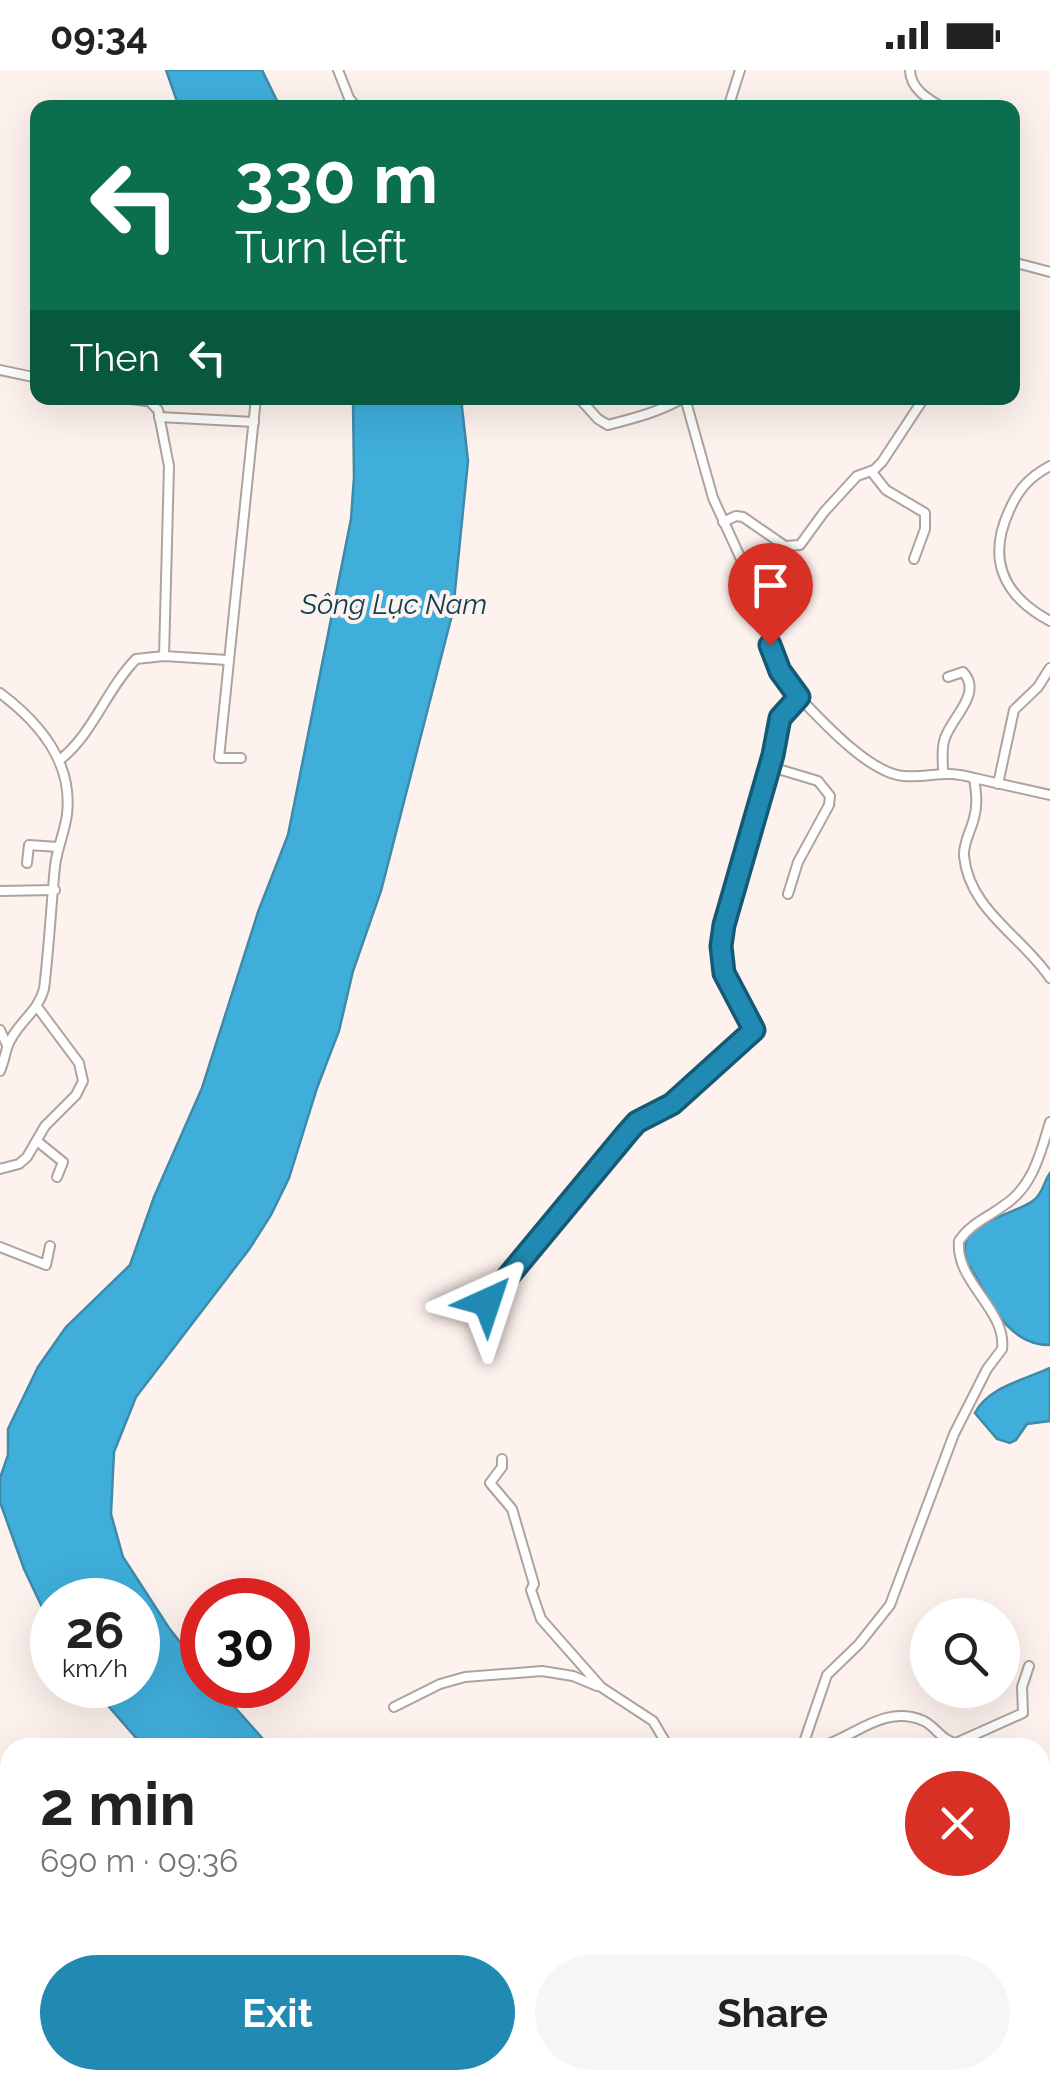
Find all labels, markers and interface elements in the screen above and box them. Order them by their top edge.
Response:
text: 09:34 [50,13,148,58]
text: 330 m [235,137,438,219]
icon: left [70,140,200,270]
text: Turn left [235,221,407,274]
icon: left [180,330,235,385]
text: Then [70,335,160,380]
pin [728,543,813,646]
icon: arrive [743,558,798,613]
water label: Sông Lục Nam [300,588,487,621]
position arrow [435,1250,539,1354]
speed limit sign: 30 [180,1578,310,1708]
map controls [910,1598,1020,1708]
button: search [910,1598,1020,1708]
text: 26 [66,1601,124,1660]
text: km/h [62,1653,128,1683]
text: 2 min [40,1769,196,1839]
button: close [905,1771,1010,1876]
text: 690 m · 09:36 [40,1842,238,1879]
button: Exit [40,1955,515,2070]
button: Share [535,1955,1010,2070]

